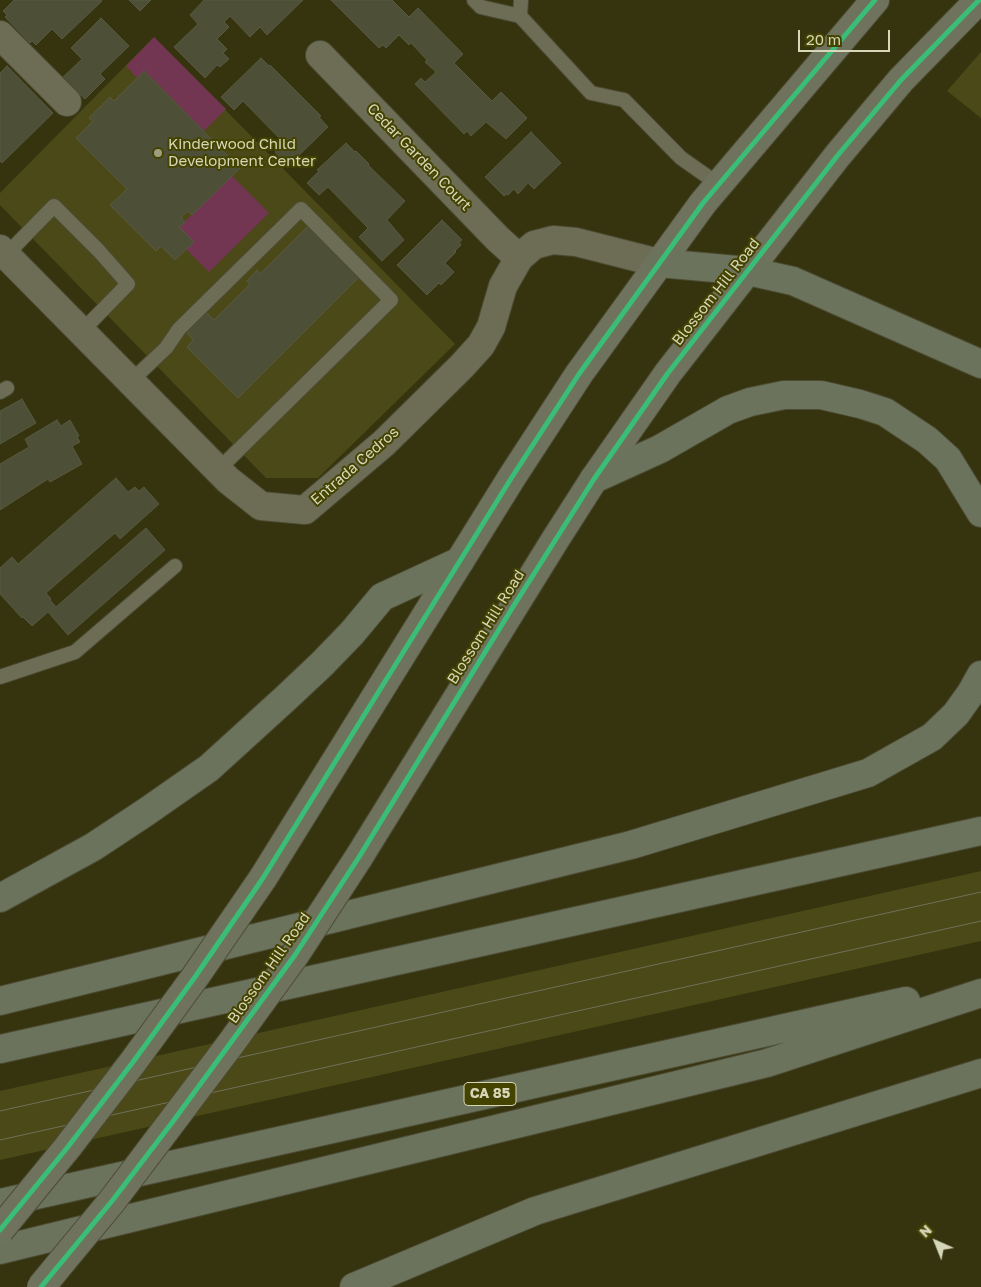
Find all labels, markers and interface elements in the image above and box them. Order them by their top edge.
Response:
scale bar [801,20,894,52]
text: 20 m [806,30,841,48]
street label: Cedar Garden Court [363,100,475,214]
place label: Kinderwood Child Development Center [168,135,316,170]
marker: Kinderwood Child Development Center [152,147,164,159]
street label: Blossom Hill Road [669,235,763,349]
street label: Entrada Cedros [307,423,403,509]
street label: Blossom Hill Road [444,567,528,687]
street label: Blossom Hill Road [224,909,314,1027]
road number: CA 85 [464,1082,516,1106]
north arrow [911,1217,961,1267]
text: N [915,1221,935,1241]

